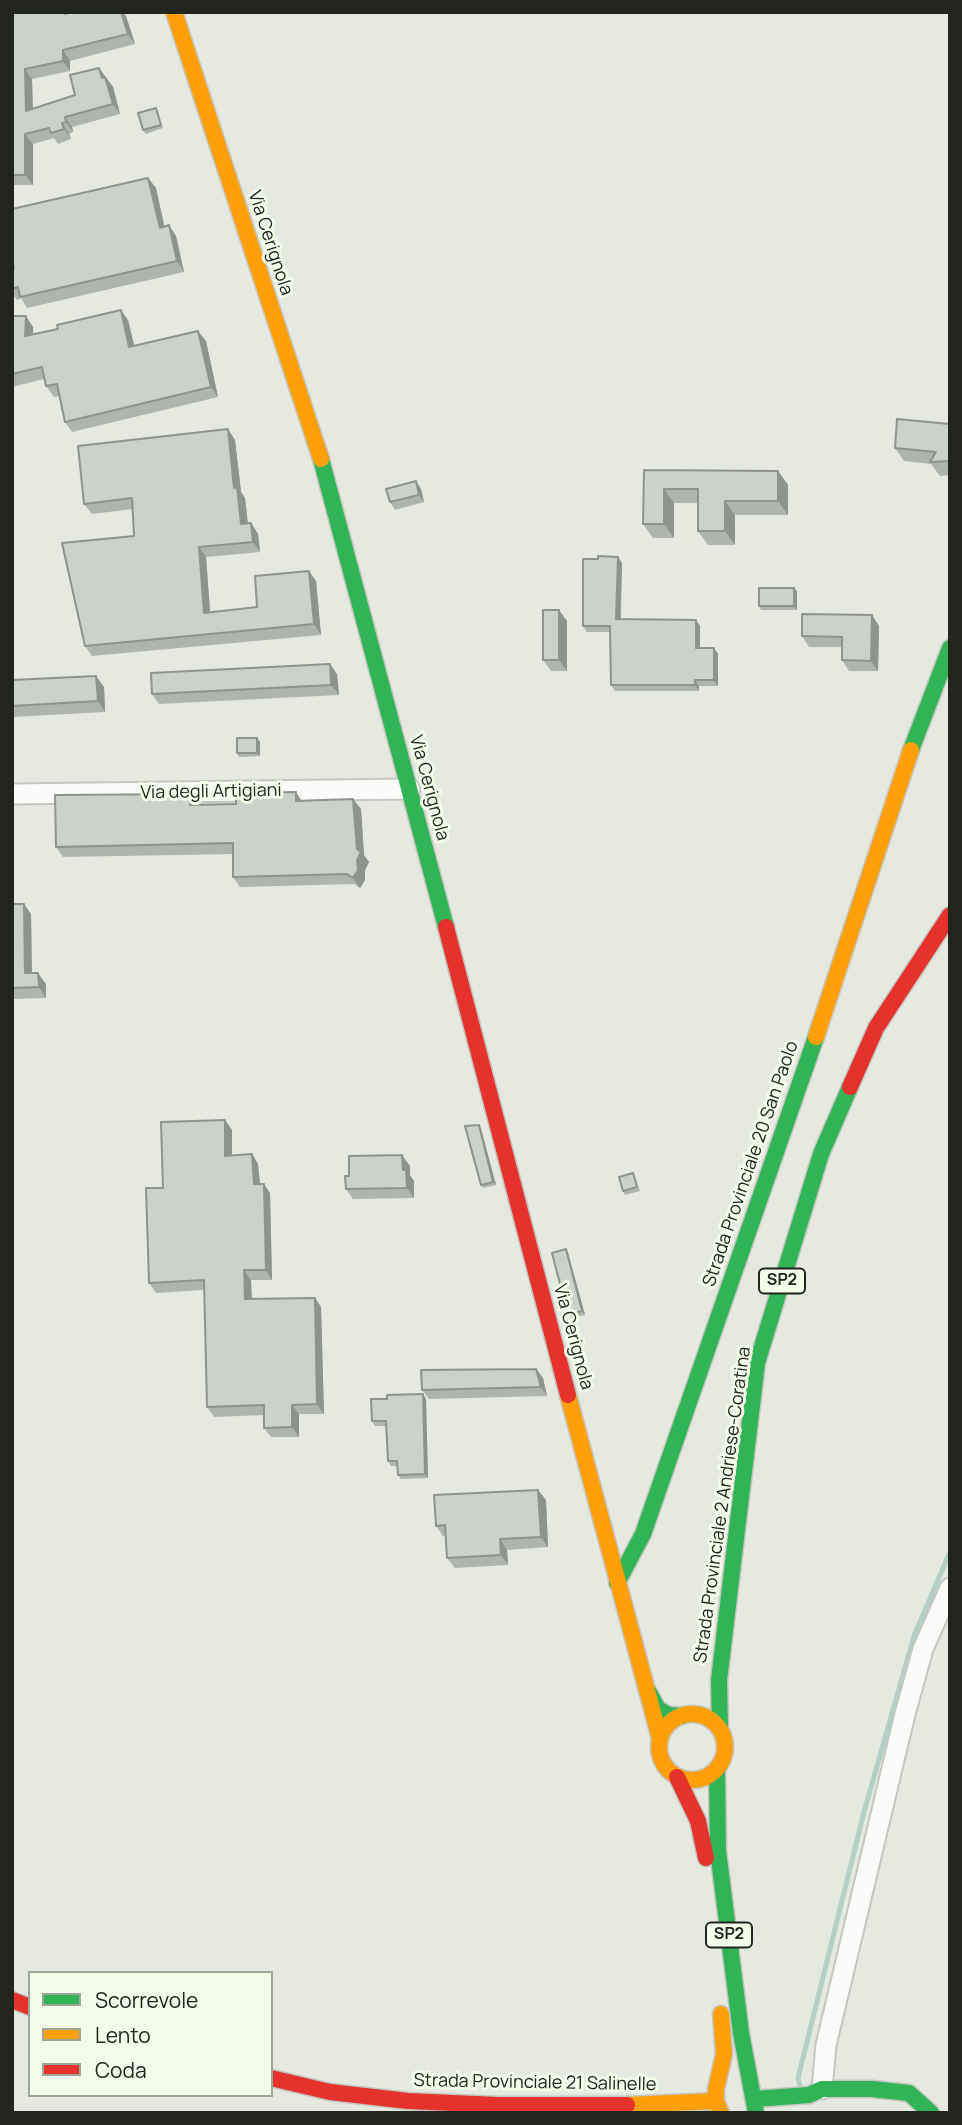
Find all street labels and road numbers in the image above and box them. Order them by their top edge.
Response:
street label: Via Cerignola [243,188,297,298]
street label: Via Cerignola [405,733,453,843]
street label: Via degli Artigiani [140,780,282,804]
street label: Strada Provinciale 20 San Paolo [699,1038,803,1290]
road number: SP2 [759,1268,805,1294]
street label: Via Cerignola [549,1282,597,1392]
street label: Strada Provinciale 2 Andriese-Coratina [690,1345,756,1665]
road number: SP2 [706,1923,752,1948]
street label: Strada Provinciale 21 Salinelle [413,2070,657,2096]

